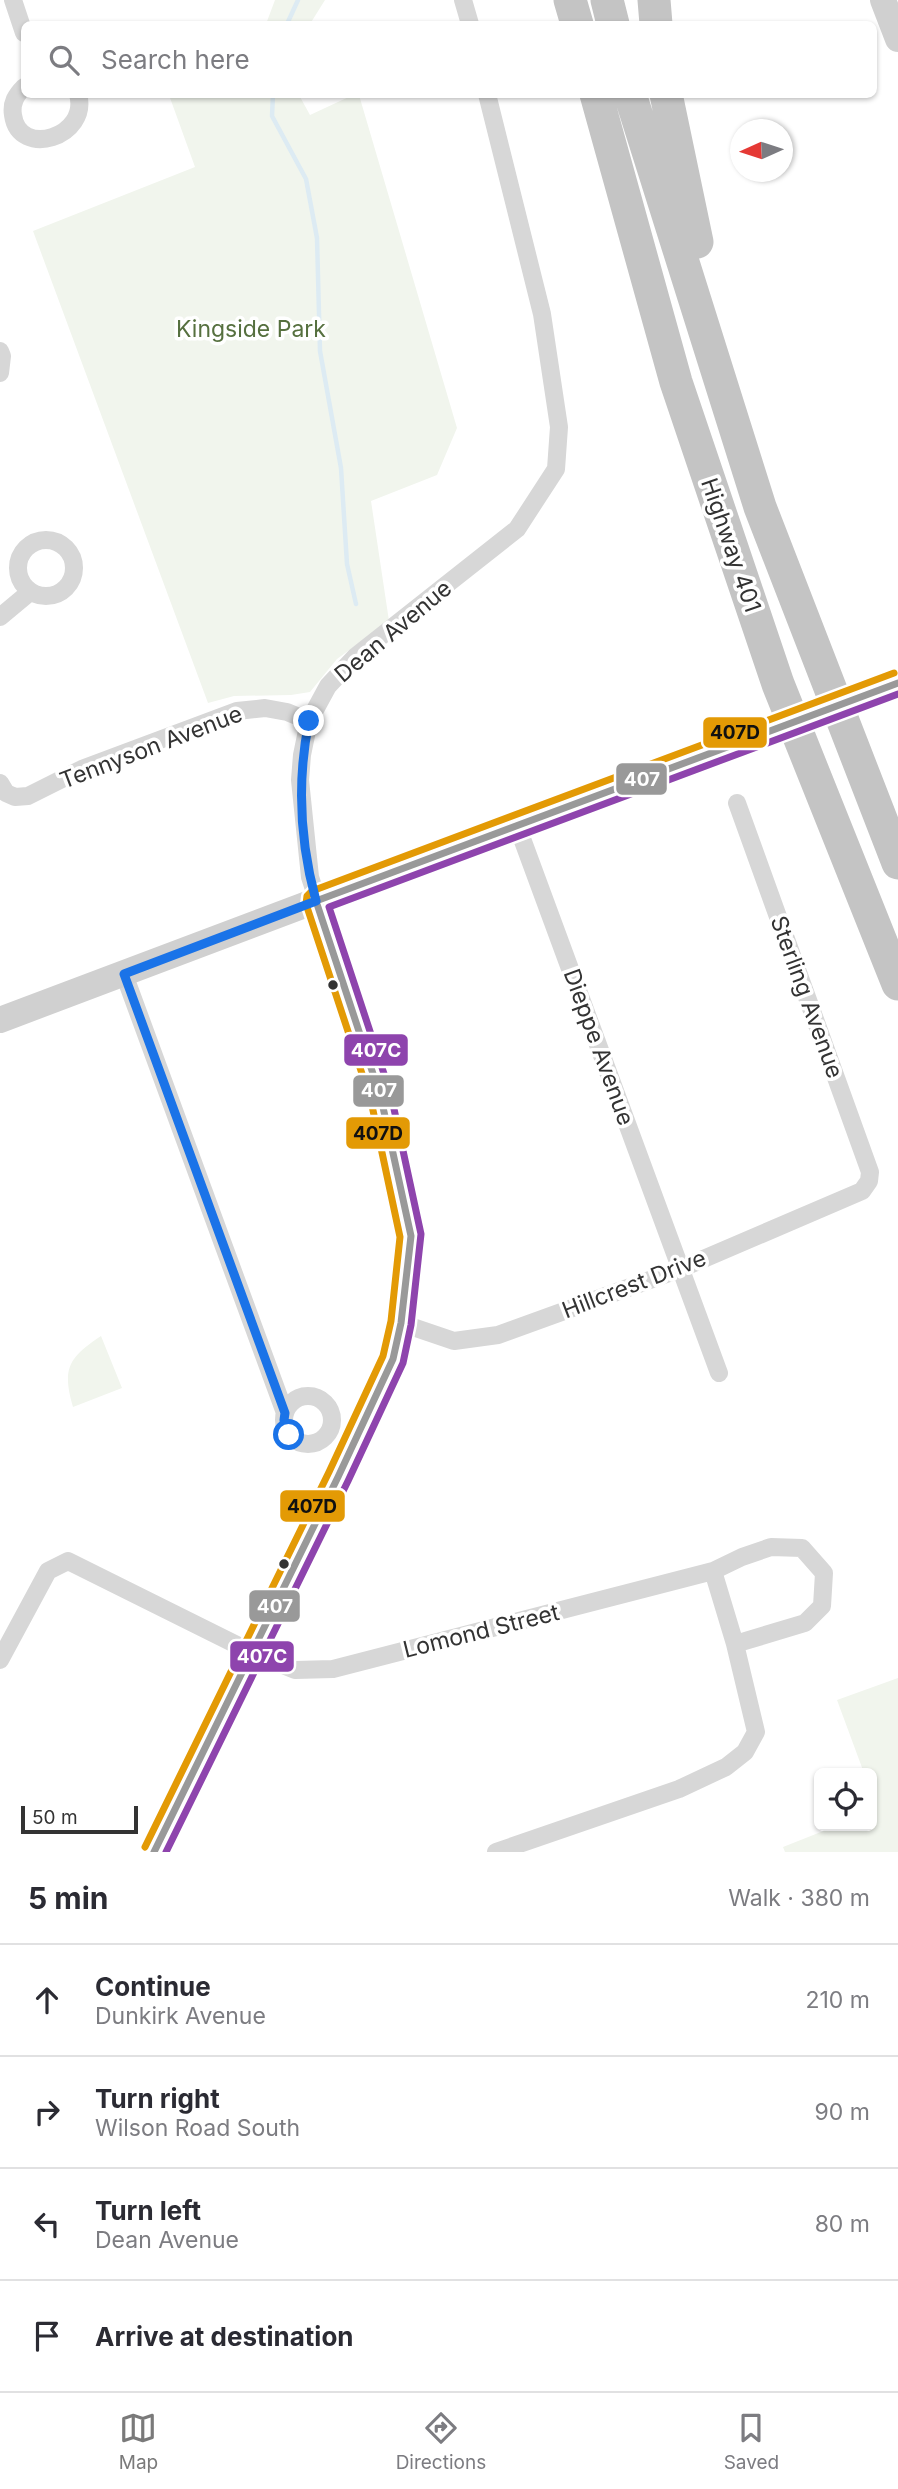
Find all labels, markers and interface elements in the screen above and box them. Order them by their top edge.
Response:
search box [21,21,877,98]
icon: search [45,41,83,79]
text: Search here [101,44,250,75]
north arrow [730,119,793,182]
park label: Kingside Park [176,315,326,343]
street label: Highway 401 [695,474,767,616]
street label: Dean Avenue [329,574,457,688]
street label: Tennyson Avenue [56,699,246,795]
route end [293,705,324,736]
line badge: 407D [702,716,768,749]
text: 407D [710,721,760,744]
line badge: 407 [615,762,668,796]
text: 407 [624,768,660,791]
street label: Sterling Avenue [765,912,849,1082]
street label: Dieppe Avenue [558,965,640,1129]
unlabelled marker [326,978,340,992]
line badge: 407C [343,1033,409,1067]
text: 407C [351,1039,401,1062]
line badge: 407 [352,1074,405,1108]
text: 407 [361,1079,397,1102]
line badge: 407D [345,1116,411,1150]
text: 407D [353,1122,403,1145]
street label: Hillcrest Drive [558,1244,710,1324]
route start [273,1419,304,1450]
line badge: 407D [279,1489,346,1523]
text: 407D [287,1495,337,1518]
unlabelled marker [277,1557,291,1571]
line badge: 407 [248,1589,301,1623]
text: 407 [257,1595,293,1618]
street label: Lomond Street [400,1598,562,1664]
line badge: 407C [229,1640,295,1673]
text: 407C [237,1645,287,1668]
map controls [814,1768,877,1831]
button: locate [814,1768,877,1831]
scale bar [21,1803,138,1835]
text: 50 m [32,1806,78,1829]
text: 5 min [28,1880,108,1916]
text: Walk · 380 m [728,1884,870,1912]
text: Continue [95,1971,211,2002]
icon: ahead [28,1981,66,2019]
text: 210 m [805,1986,870,2014]
text: Dunkirk Avenue [95,2002,266,2030]
text: Turn right [95,2083,220,2114]
icon: right [28,2093,66,2131]
text: 90 m [815,2098,870,2126]
text: Wilson Road South [95,2114,300,2142]
text: Turn left [95,2195,201,2226]
icon: left [28,2205,66,2243]
text: 80 m [815,2210,870,2238]
text: Dean Avenue [95,2226,239,2254]
icon: arrive [28,2317,66,2355]
text: Arrive at destination [95,2321,354,2352]
tab: Map [119,2409,158,2474]
tab: Directions [396,2409,486,2474]
tab: Saved [724,2409,779,2474]

